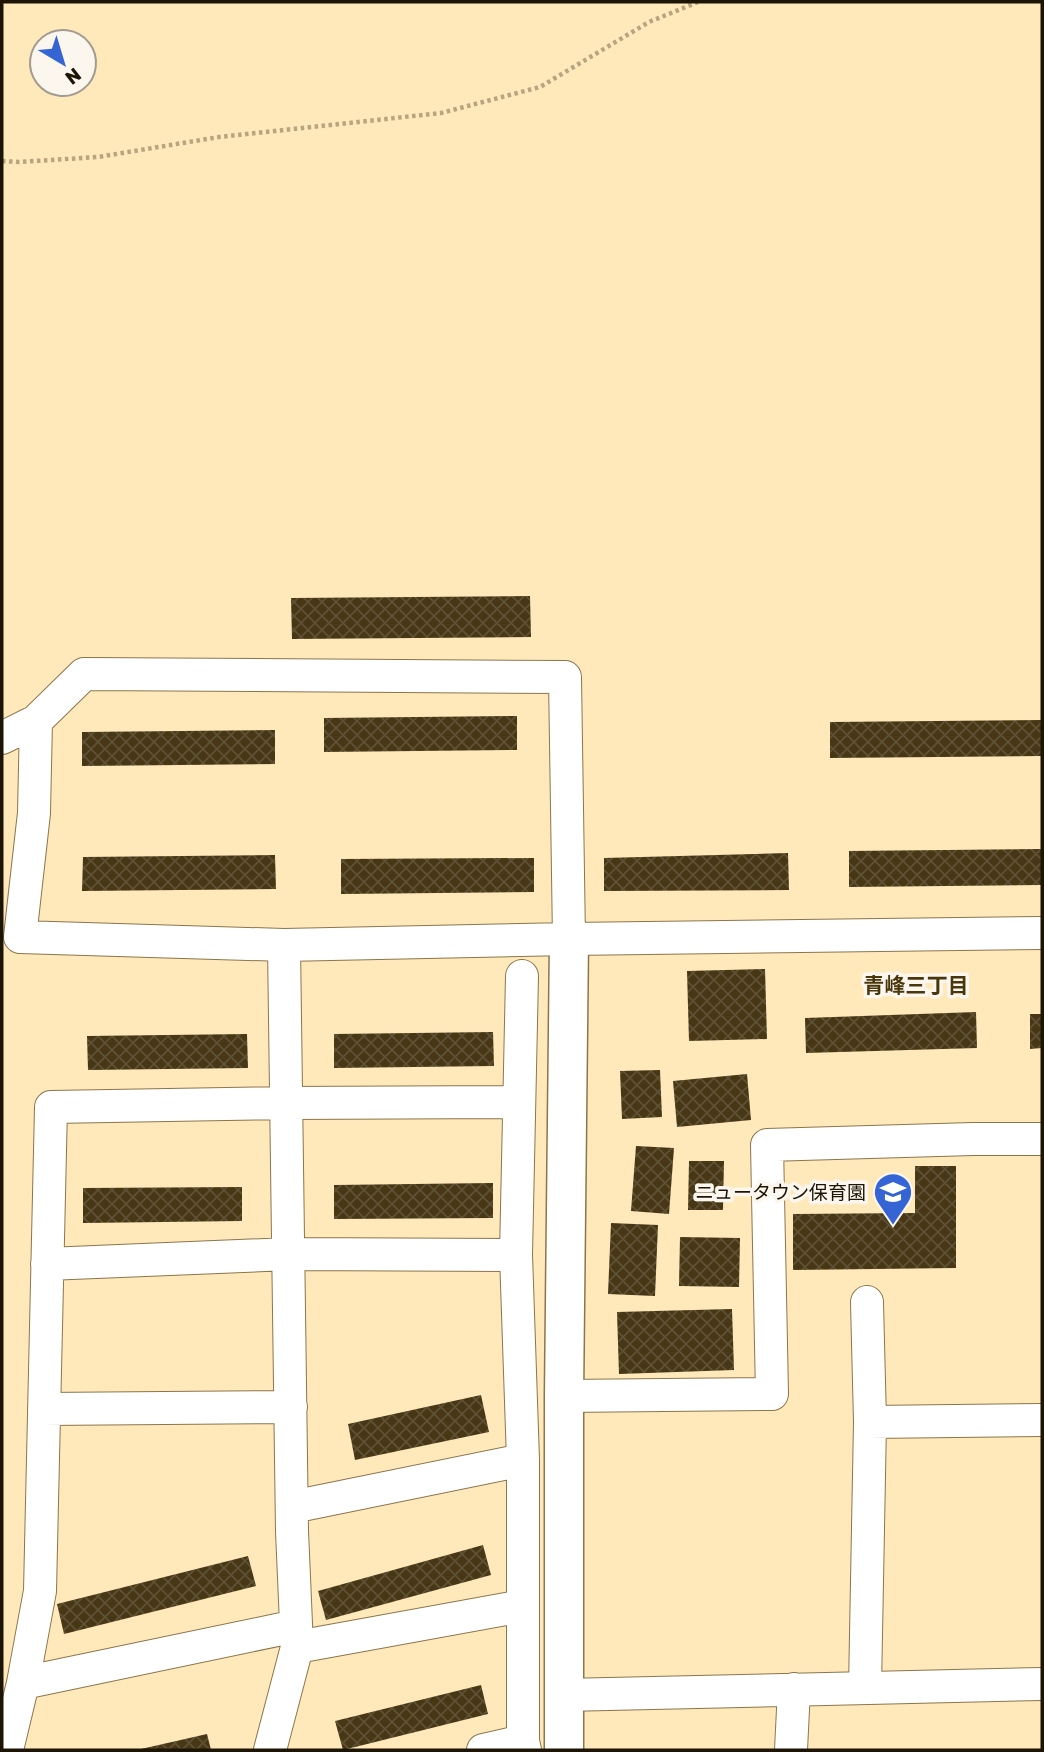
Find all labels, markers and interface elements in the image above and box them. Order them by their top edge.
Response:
north arrow [28,28,98,98]
text: N [61,63,86,89]
district label: 青峰三丁目 [864,973,969,998]
school or university icon: ニュータウン保育園 [872,1171,914,1226]
place label: ニュータウン保育園 [695,1181,866,1204]

